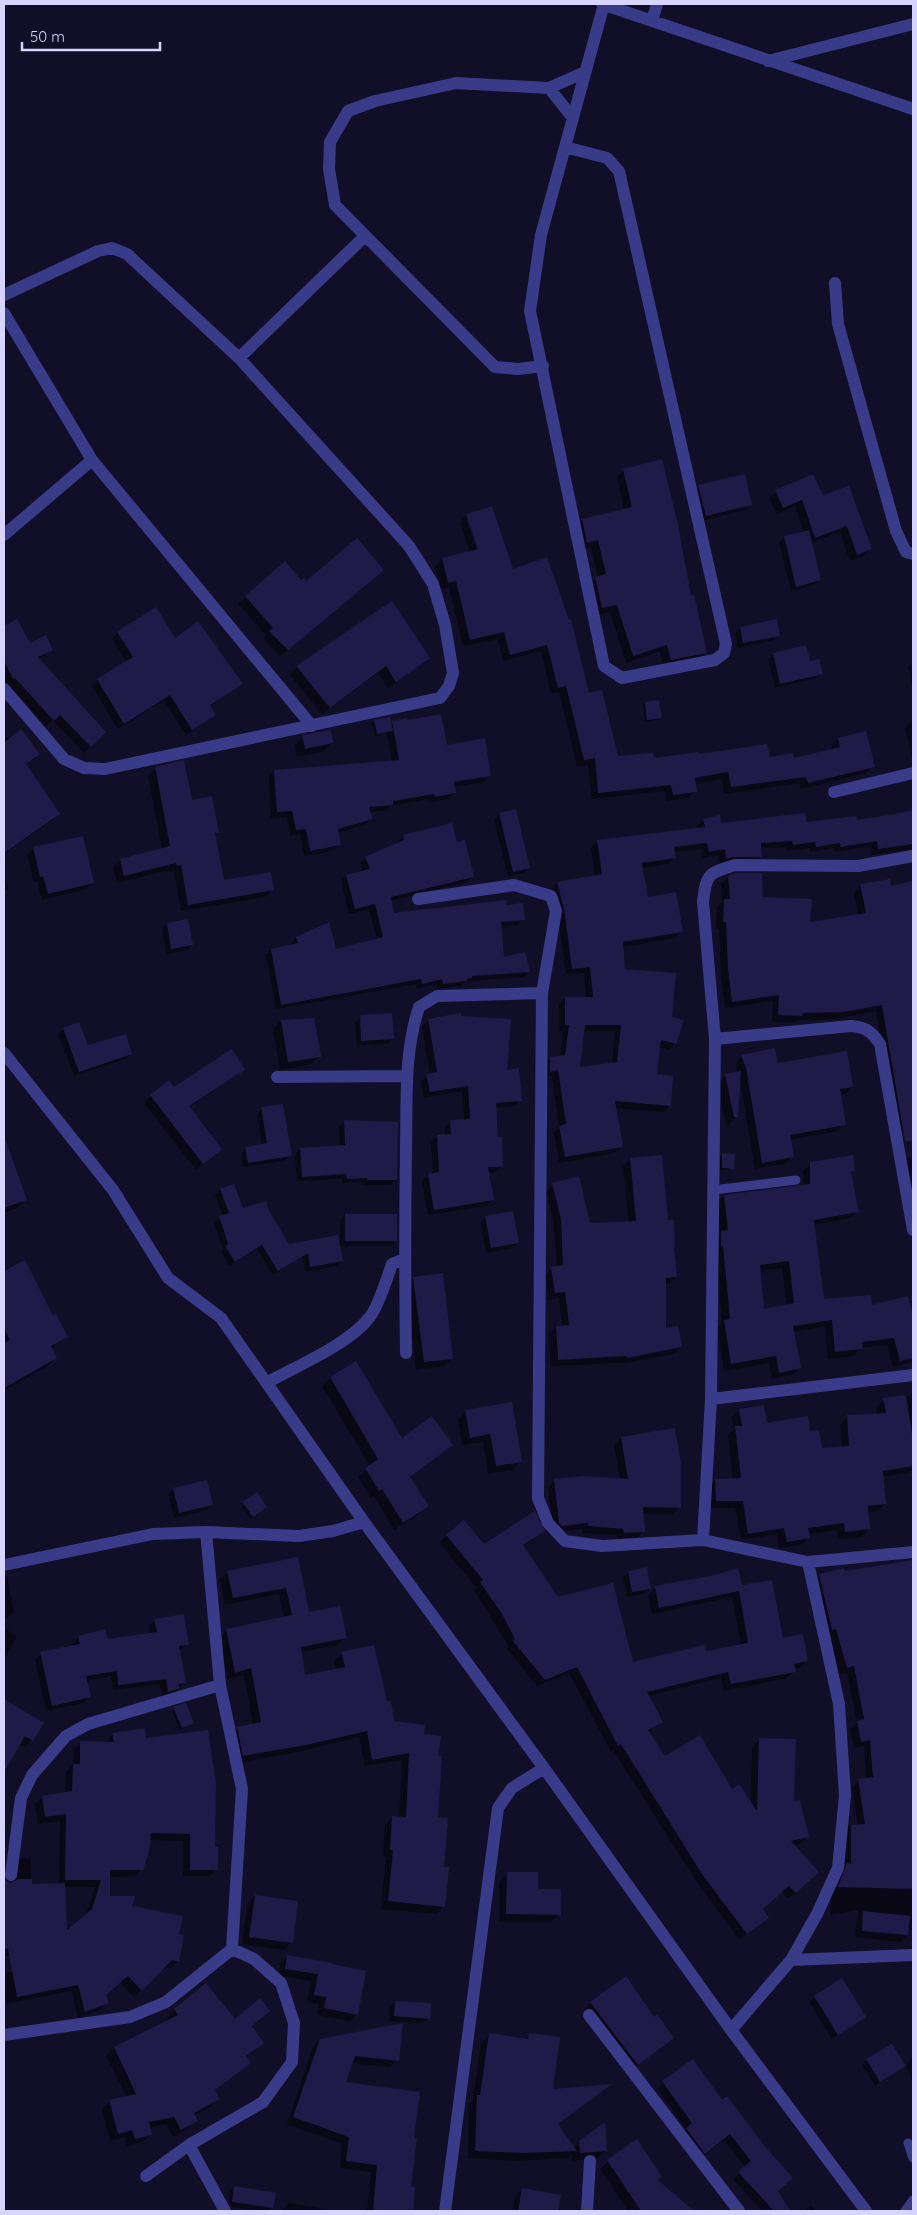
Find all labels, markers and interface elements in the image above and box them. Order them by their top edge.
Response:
scale bar [22,20,160,52]
text: 50 m [30,27,65,46]

